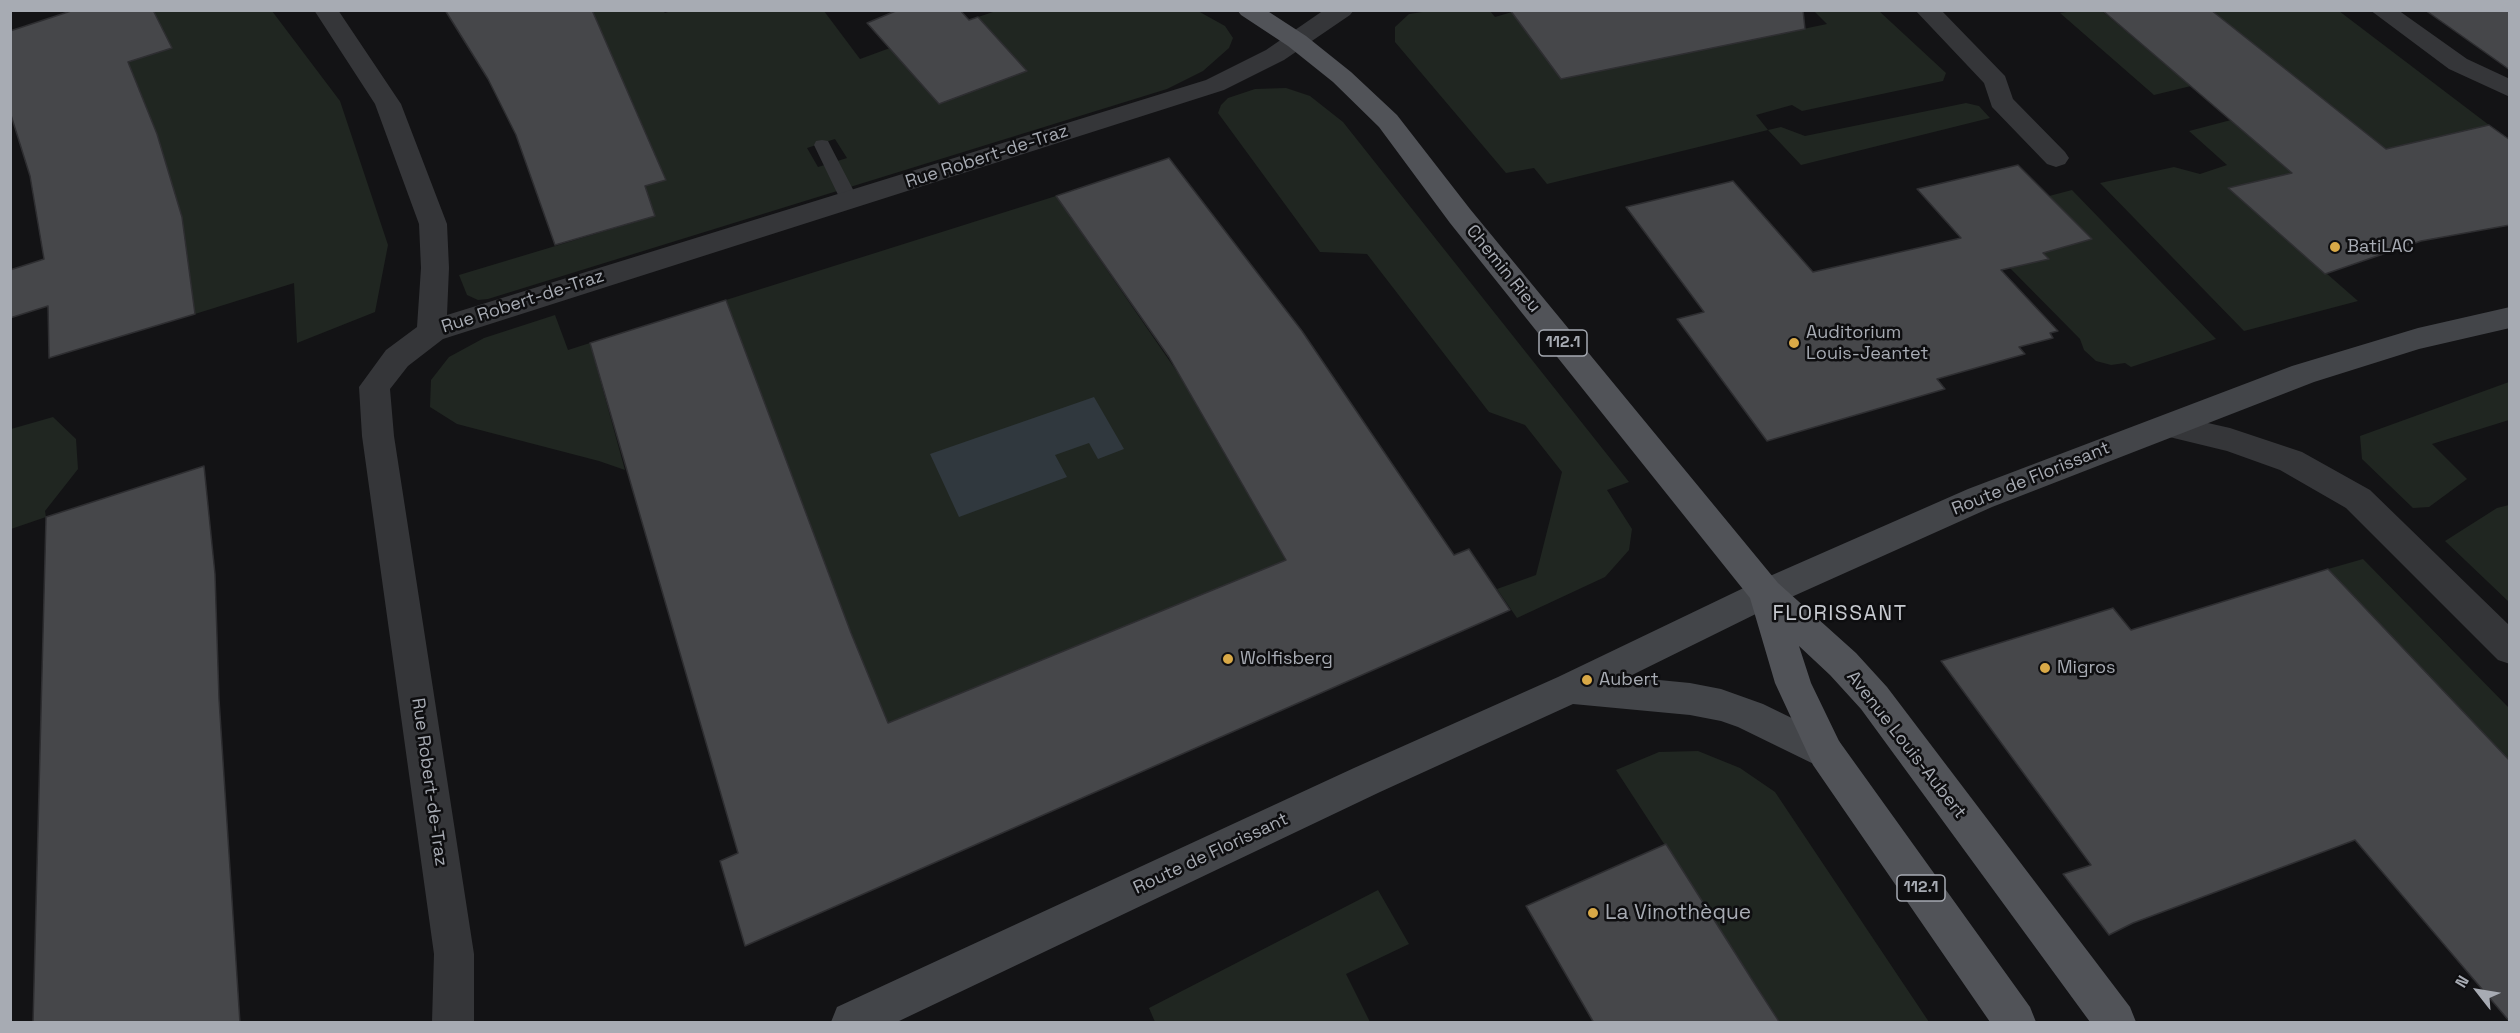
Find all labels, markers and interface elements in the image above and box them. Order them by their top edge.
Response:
street label: Rue Robert-de-Traz [903,121,1071,193]
street label: Chemin Rieu [1461,221,1545,317]
place label: BatiLAC [2347,236,2414,258]
marker: BatiLAC [2328,240,2342,254]
street label: Rue Robert-de-Traz [439,266,607,338]
place label: Auditorium Louis-Jeantet [1806,322,1929,364]
road number: 112.1 [1539,330,1587,356]
marker: Auditorium Louis-Jeantet [1787,336,1801,350]
street label: Route de Florissant [1949,437,2113,521]
district label: FLORISSANT [1772,601,1908,627]
place label: Wolfisberg [1240,648,1333,670]
marker: Wolfisberg [1221,652,1235,666]
place label: Migros [2057,657,2116,679]
marker: Migros [2038,661,2052,675]
street label: Avenue Louis-Aubert [1842,667,1970,823]
place label: Aubert [1599,669,1659,691]
marker: Aubert [1580,673,1594,687]
street label: Rue Robert-de-Traz [406,696,452,868]
street label: Route de Florissant [1130,809,1292,899]
road number: 112.1 [1897,875,1945,901]
place label: La Vinothèque [1605,900,1751,926]
marker: La Vinothèque [1586,906,1600,920]
north arrow [2448,961,2508,1021]
text: N [2450,971,2474,991]

